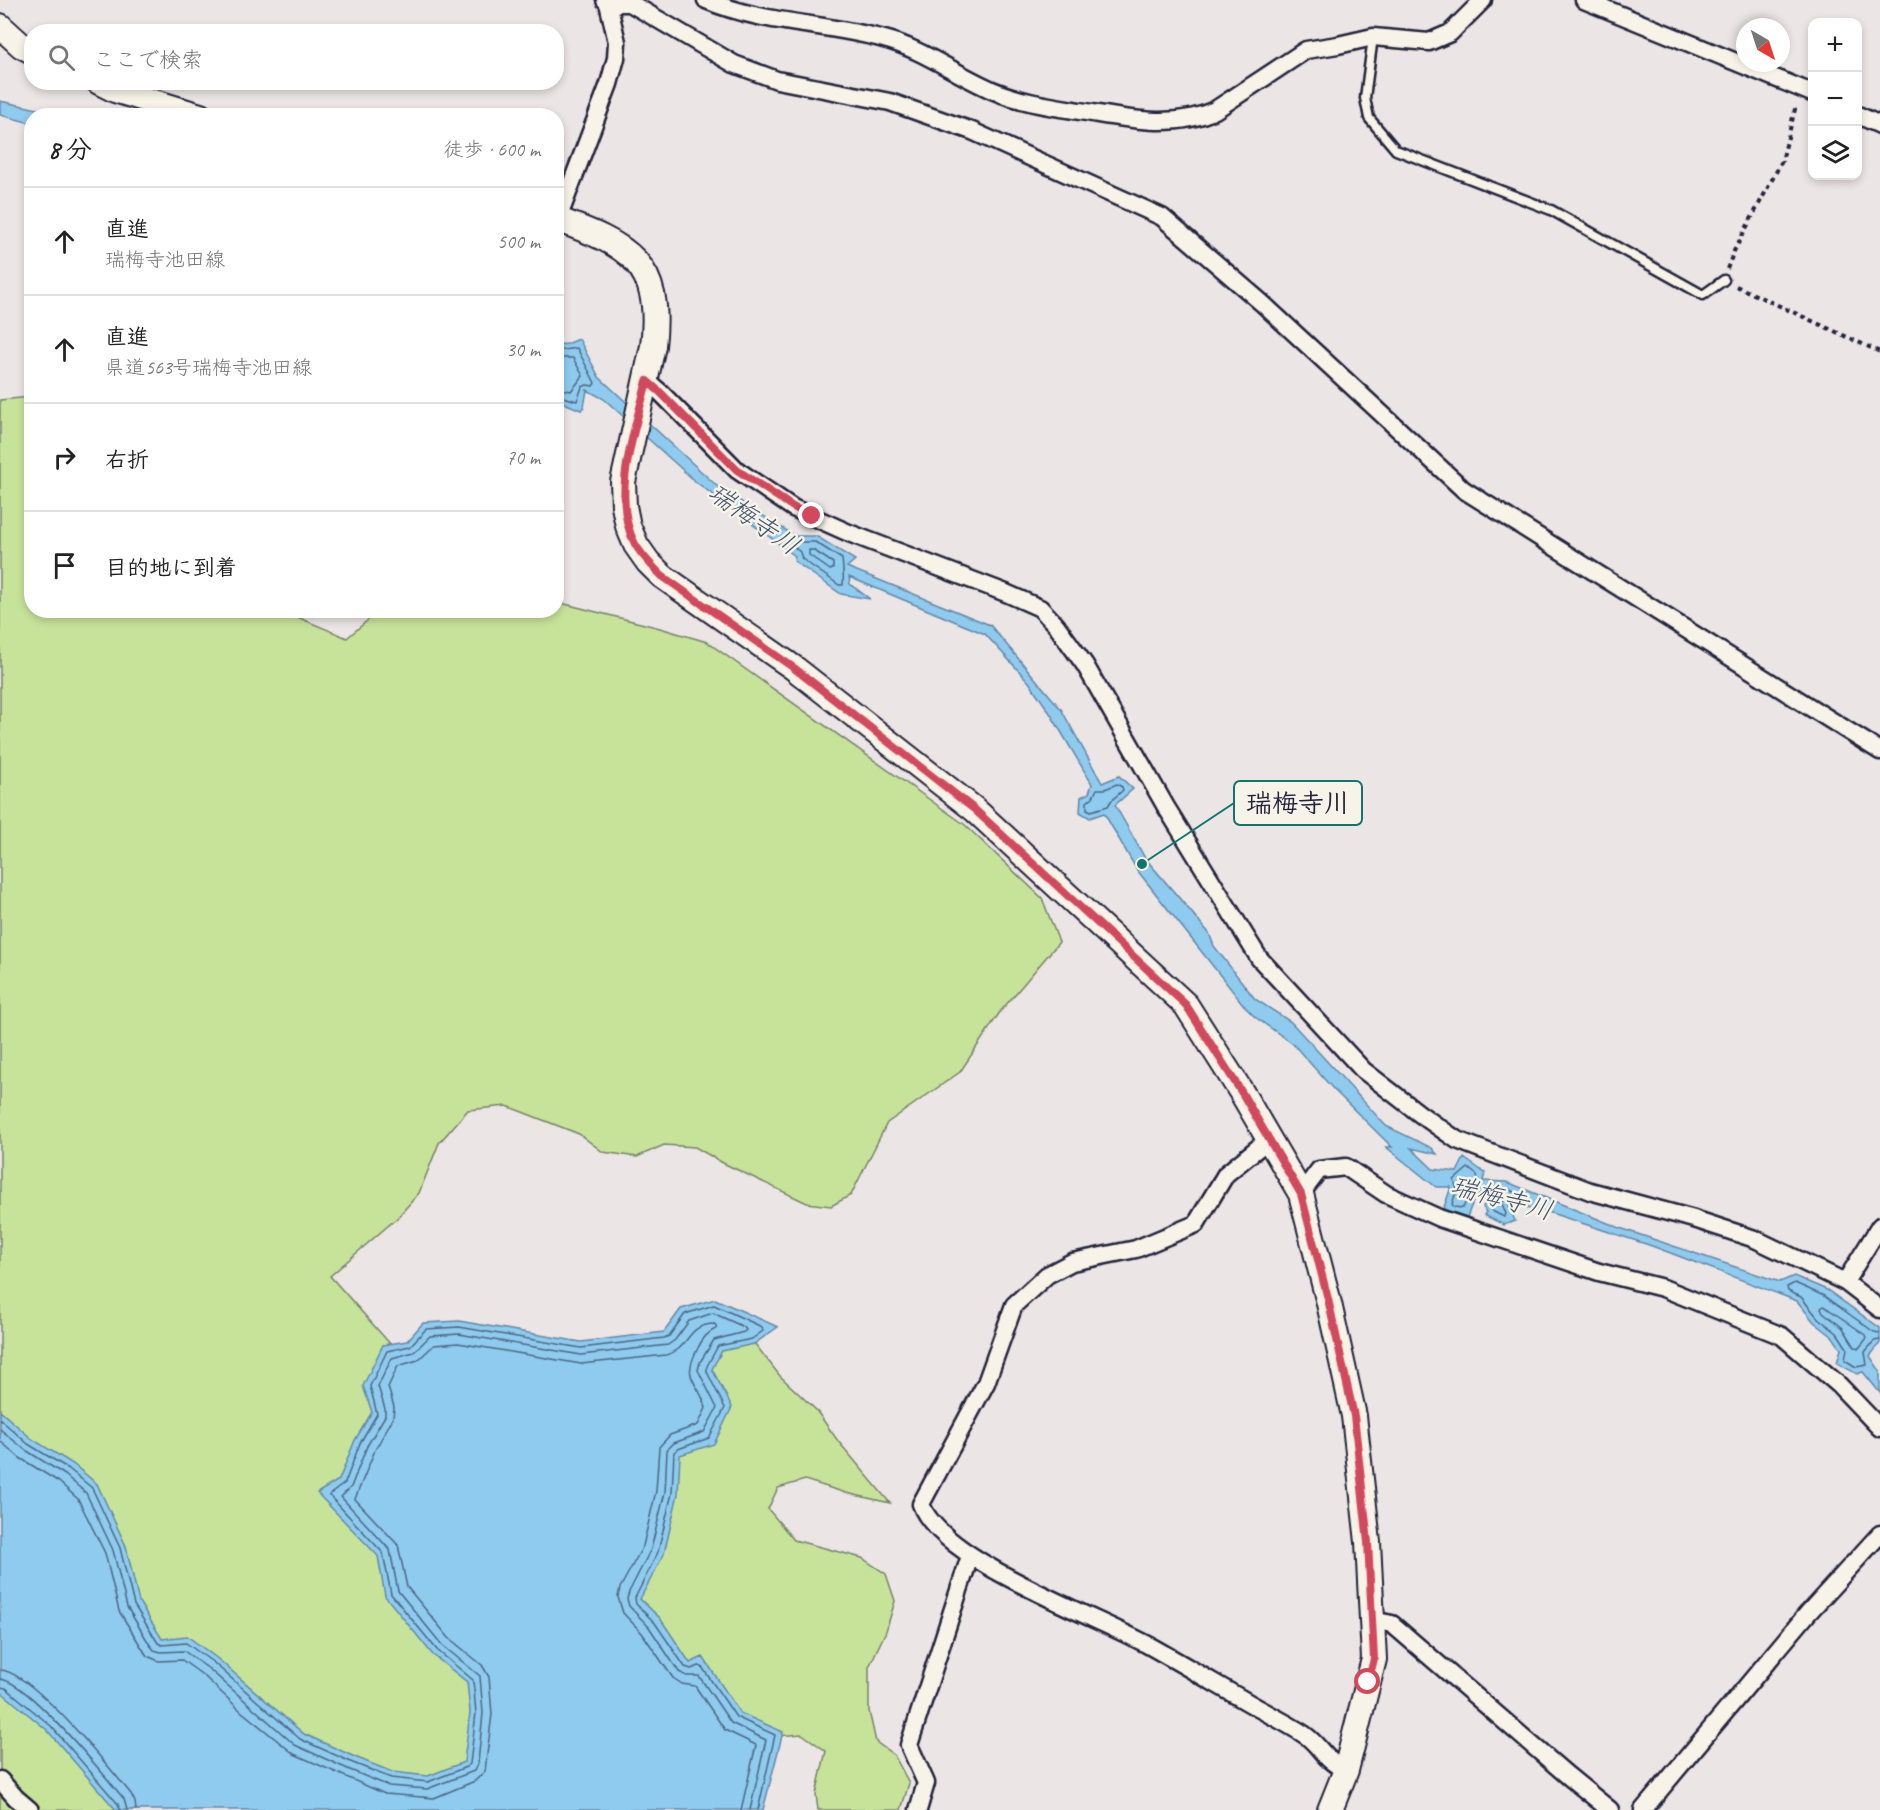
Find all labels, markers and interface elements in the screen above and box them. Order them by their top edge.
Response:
north arrow [1736,18,1790,72]
map controls [1808,18,1862,180]
button: + [1808,18,1862,72]
search box [24,24,564,90]
icon: search [45,41,78,74]
text: ここで検索 [93,46,203,74]
button: − [1808,72,1862,126]
button: layers [1808,126,1862,180]
text: 8 分 [48,133,92,166]
text: 徒歩 · 600 m [444,137,540,162]
text: 直進 [105,215,149,243]
icon: ahead [48,225,81,258]
text: 500 m [497,229,540,254]
text: 瑞梅寺池田線 [105,247,225,272]
text: 直進 [105,323,149,351]
icon: ahead [48,333,81,366]
text: 30 m [506,337,540,362]
text: 県道563号瑞梅寺池田線 [105,355,312,380]
icon: right [48,441,81,474]
text: 70 m [506,445,540,470]
text: 右折 [105,446,149,474]
water label: 瑞梅寺川 [702,476,806,562]
route end [798,502,824,528]
icon: arrive [48,549,81,582]
text: 目的地に到着 [105,554,237,582]
callout: 瑞梅寺川 [1234,781,1362,825]
text: 瑞梅寺川 [1246,787,1350,820]
water label: 瑞梅寺川 [1447,1169,1557,1227]
route start [1354,1668,1380,1694]

